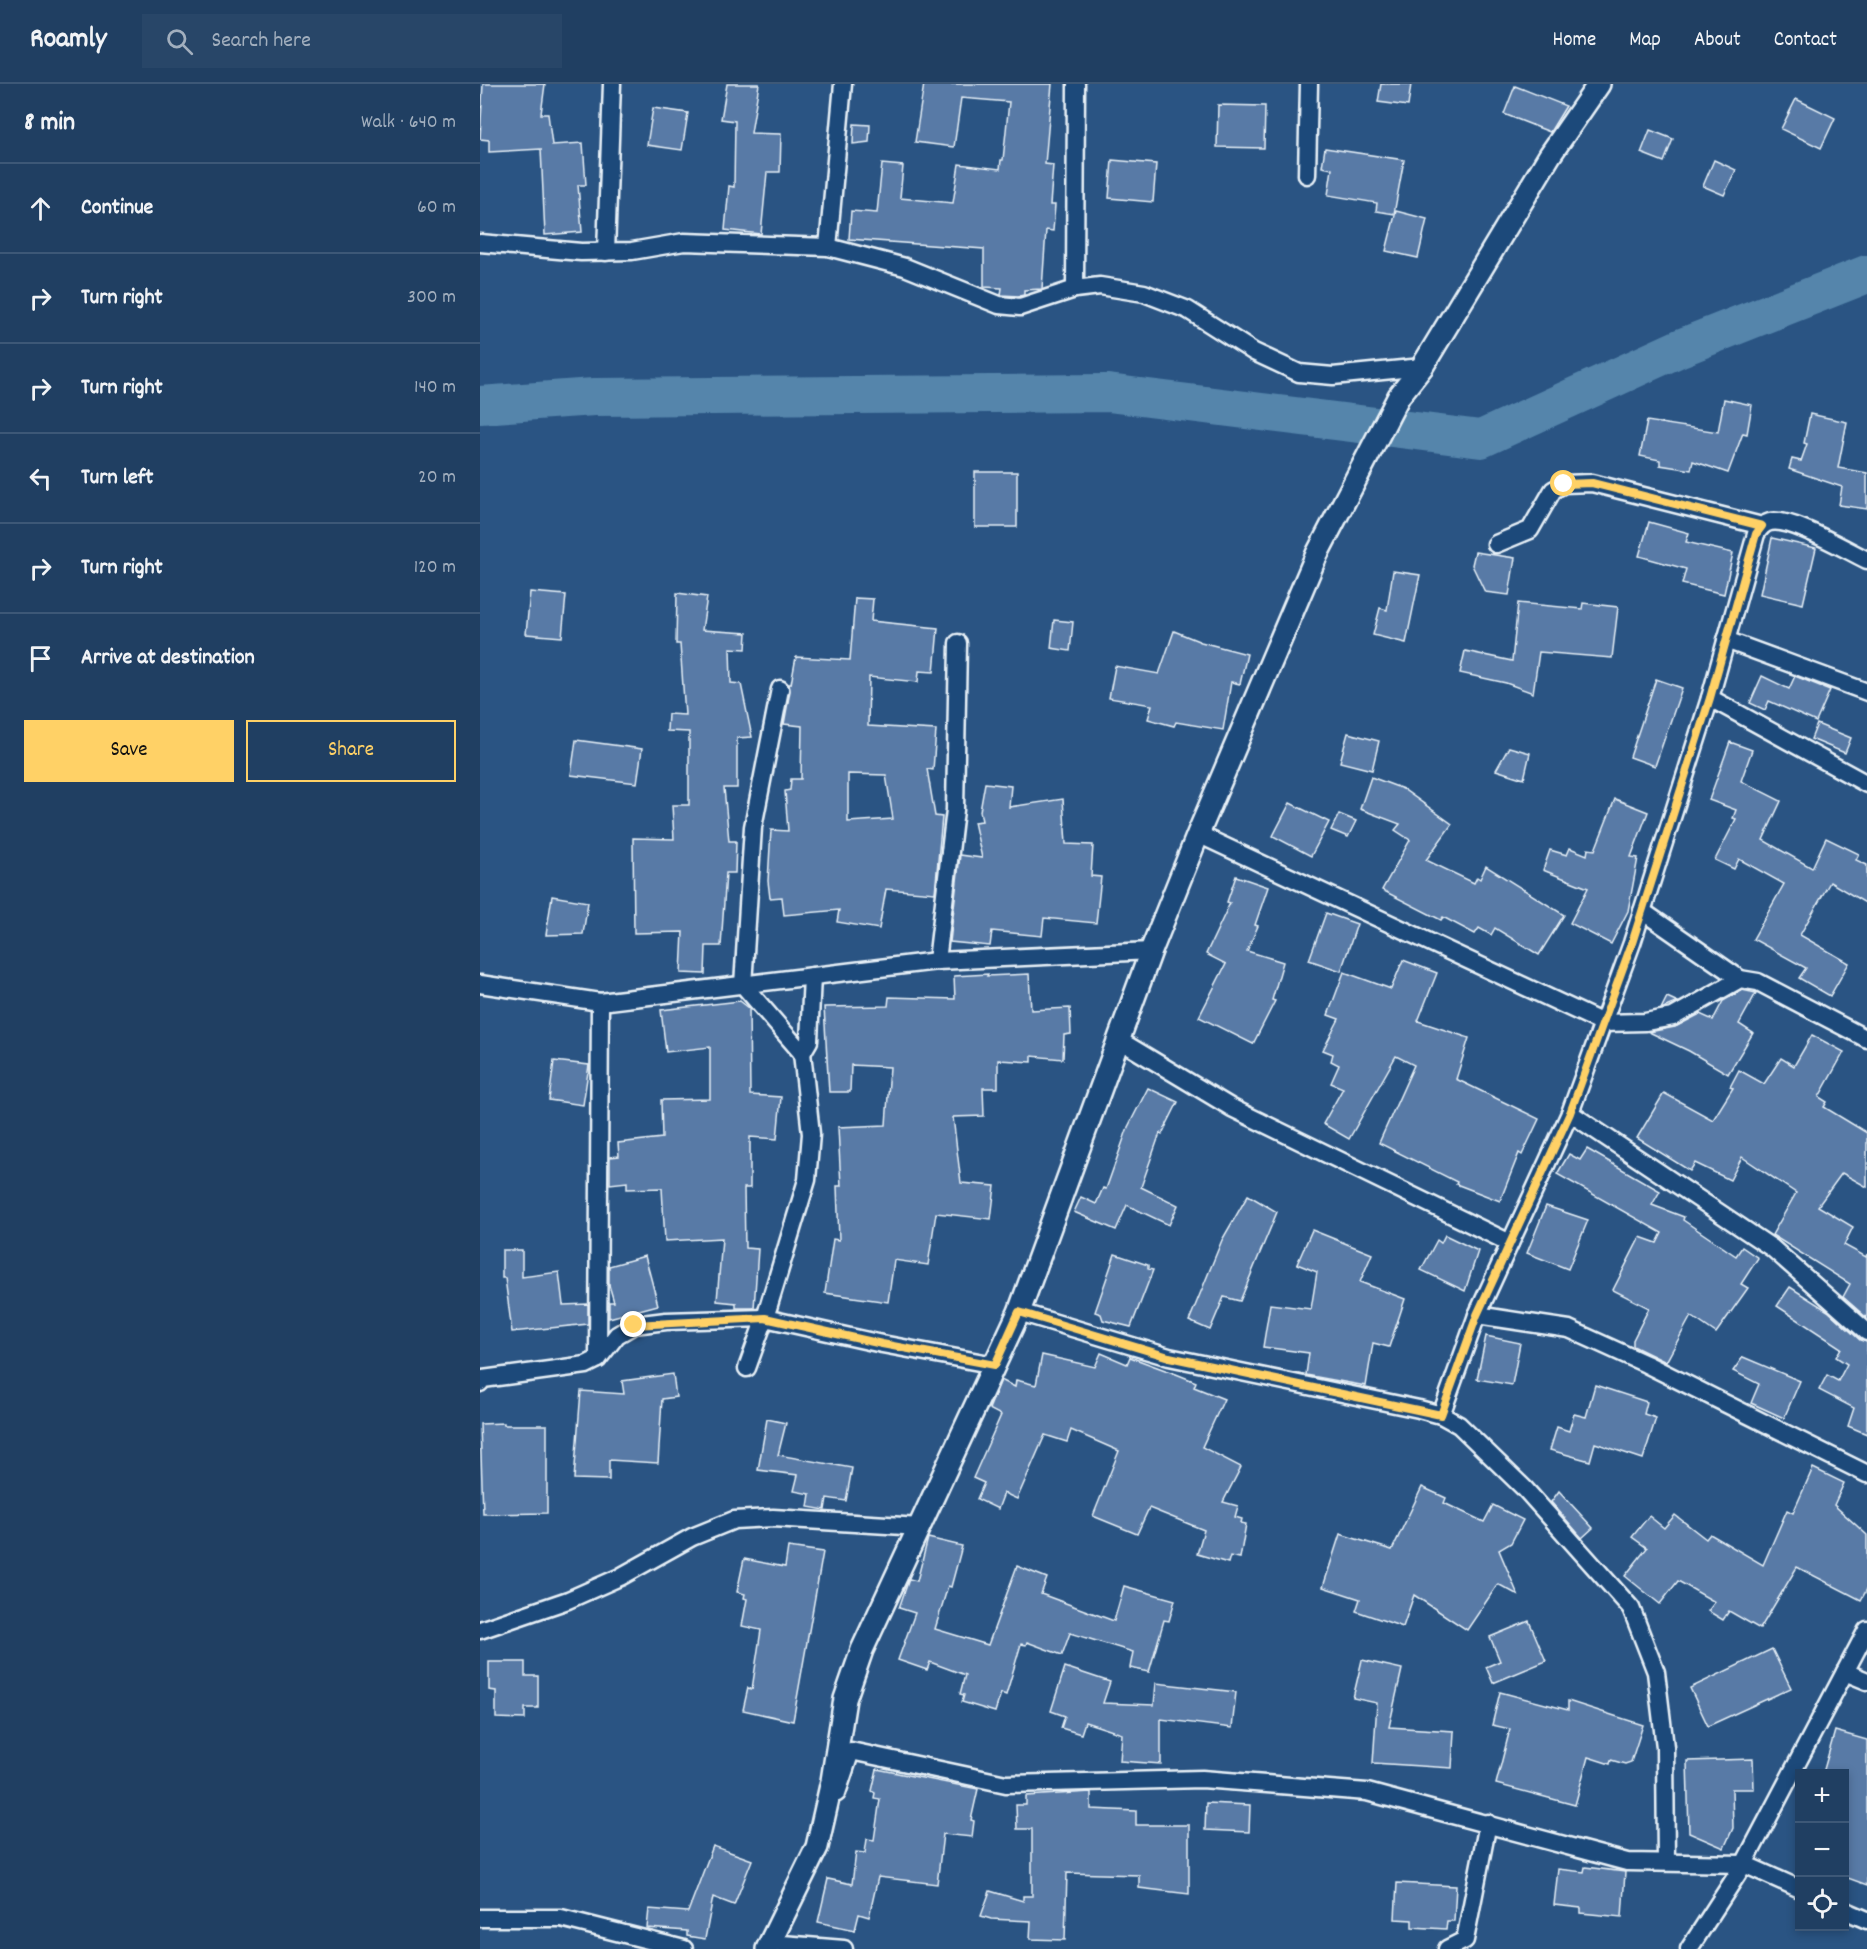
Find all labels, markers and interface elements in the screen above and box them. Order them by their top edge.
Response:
search box [142,14,562,68]
text: Roamly [30,21,106,61]
icon: search [163,25,196,58]
text: Search here [211,26,311,57]
text: Home [1552,26,1596,56]
text: Map [1629,26,1661,56]
text: About [1694,26,1741,56]
text: Contact [1774,26,1837,56]
text: 8 min [24,105,75,142]
text: Walk · 640 m [361,109,456,137]
icon: ahead [24,192,57,225]
text: Continue [81,193,153,224]
text: 60 m [417,194,456,222]
icon: right [24,282,57,315]
text: Turn right [81,283,163,314]
text: 300 m [407,284,456,312]
icon: right [24,372,57,405]
text: Turn right [81,373,163,404]
text: 140 m [414,374,456,402]
icon: left [24,462,57,495]
text: Turn left [81,463,153,494]
text: 20 m [418,464,456,492]
route start [1550,470,1576,496]
icon: right [24,552,57,585]
text: Turn right [81,553,163,584]
text: 120 m [414,554,456,582]
icon: arrive [24,642,57,675]
text: Arrive at destination [81,643,255,674]
button: Save [24,720,234,782]
button: Share [246,720,456,782]
route end [620,1311,646,1337]
map controls [1795,1769,1849,1931]
button: + [1795,1769,1849,1823]
button: − [1795,1823,1849,1877]
button: locate [1795,1877,1849,1931]

